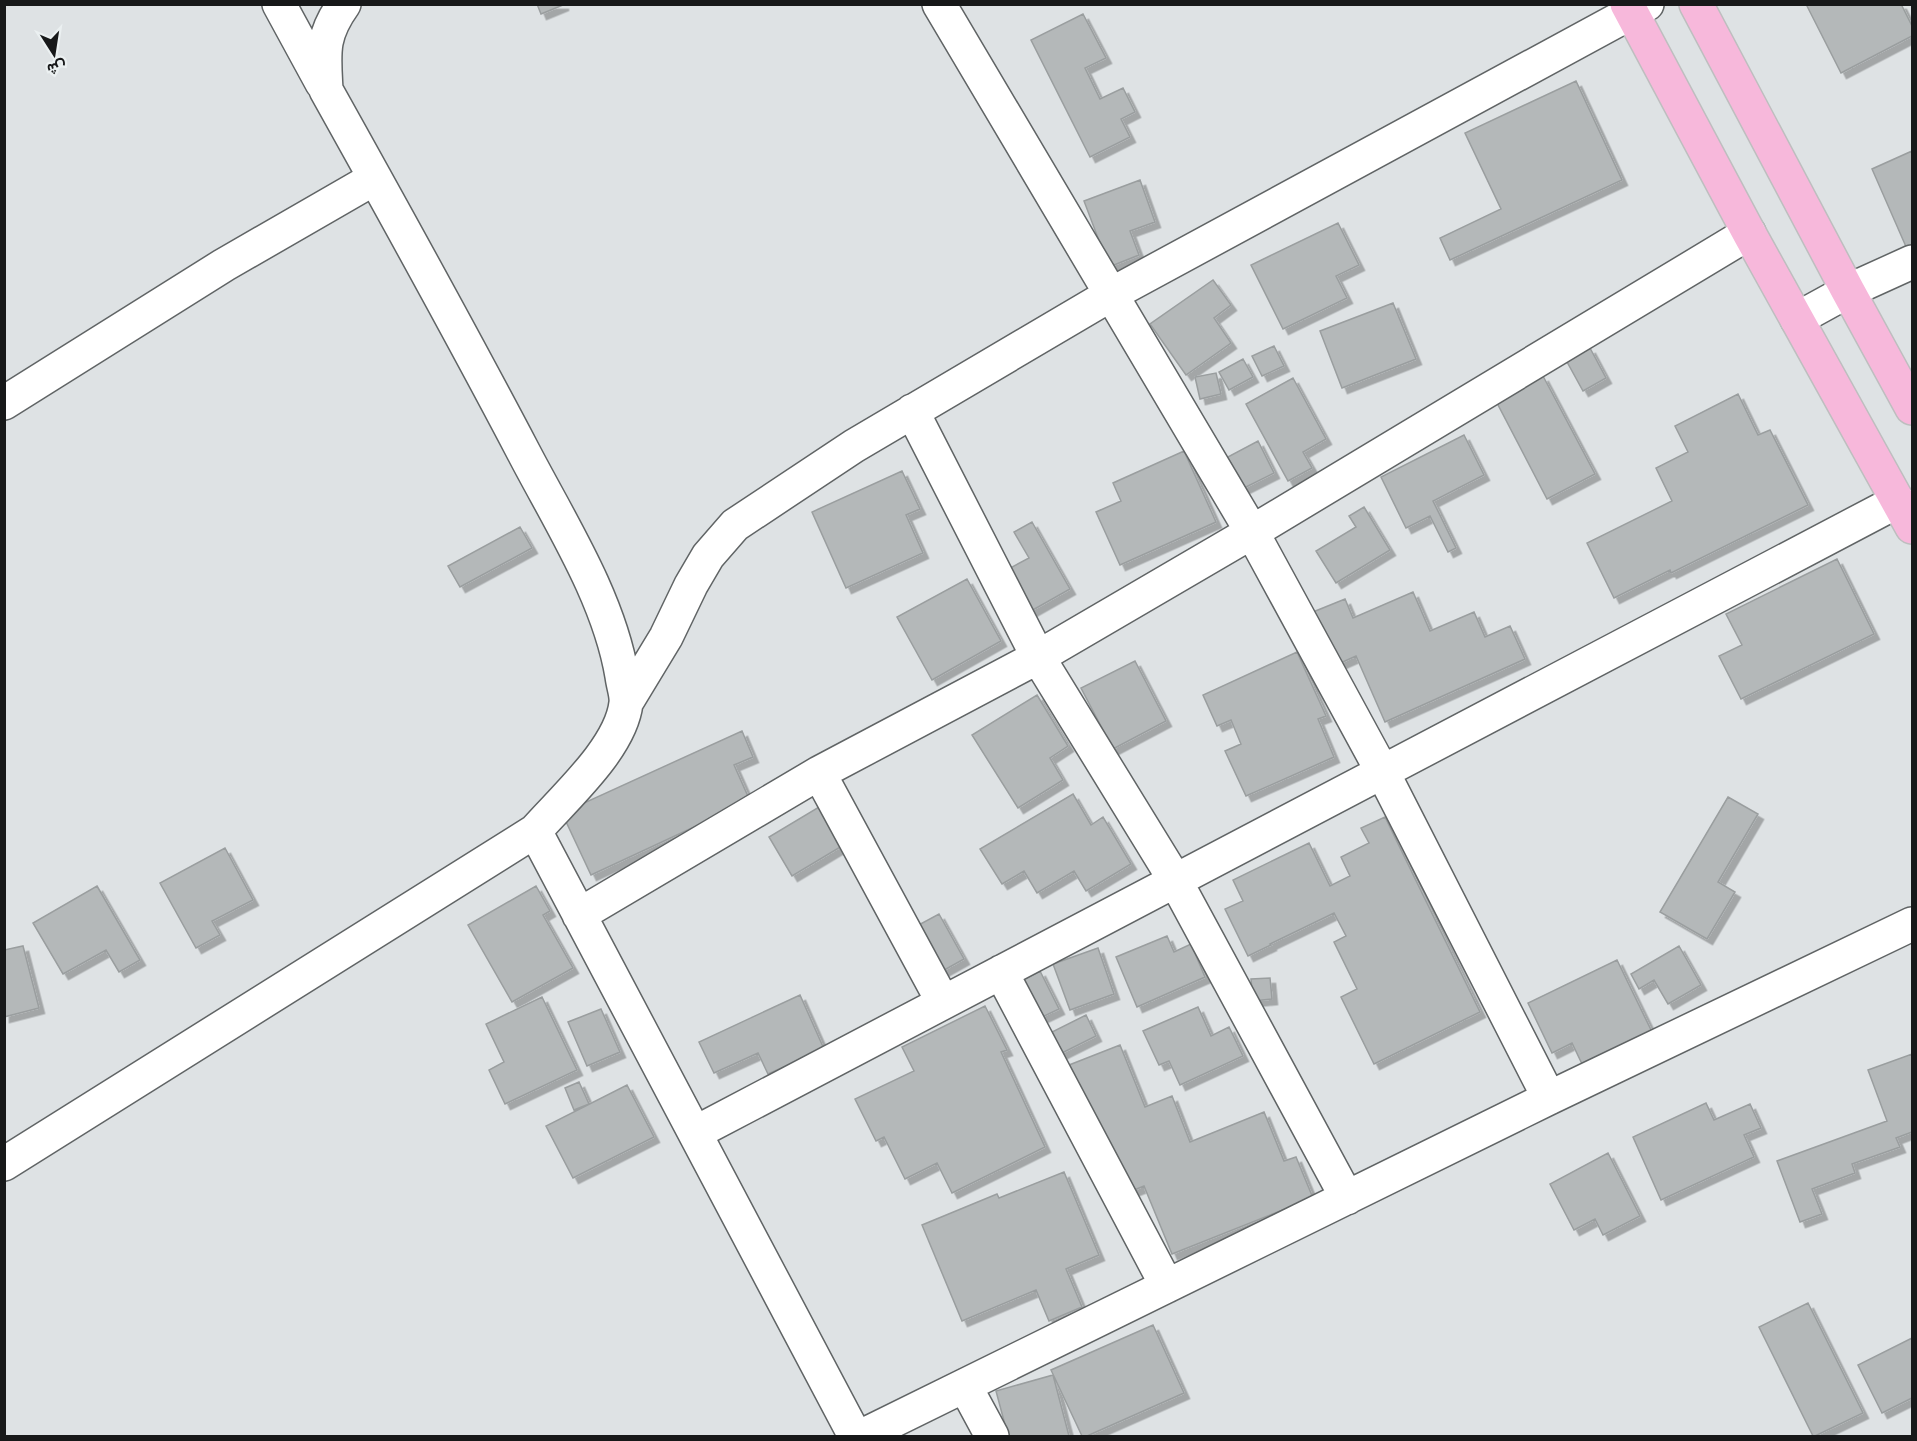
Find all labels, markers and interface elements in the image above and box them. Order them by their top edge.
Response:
north arrow [24,24,84,84]
text: ش [46,57,68,79]

